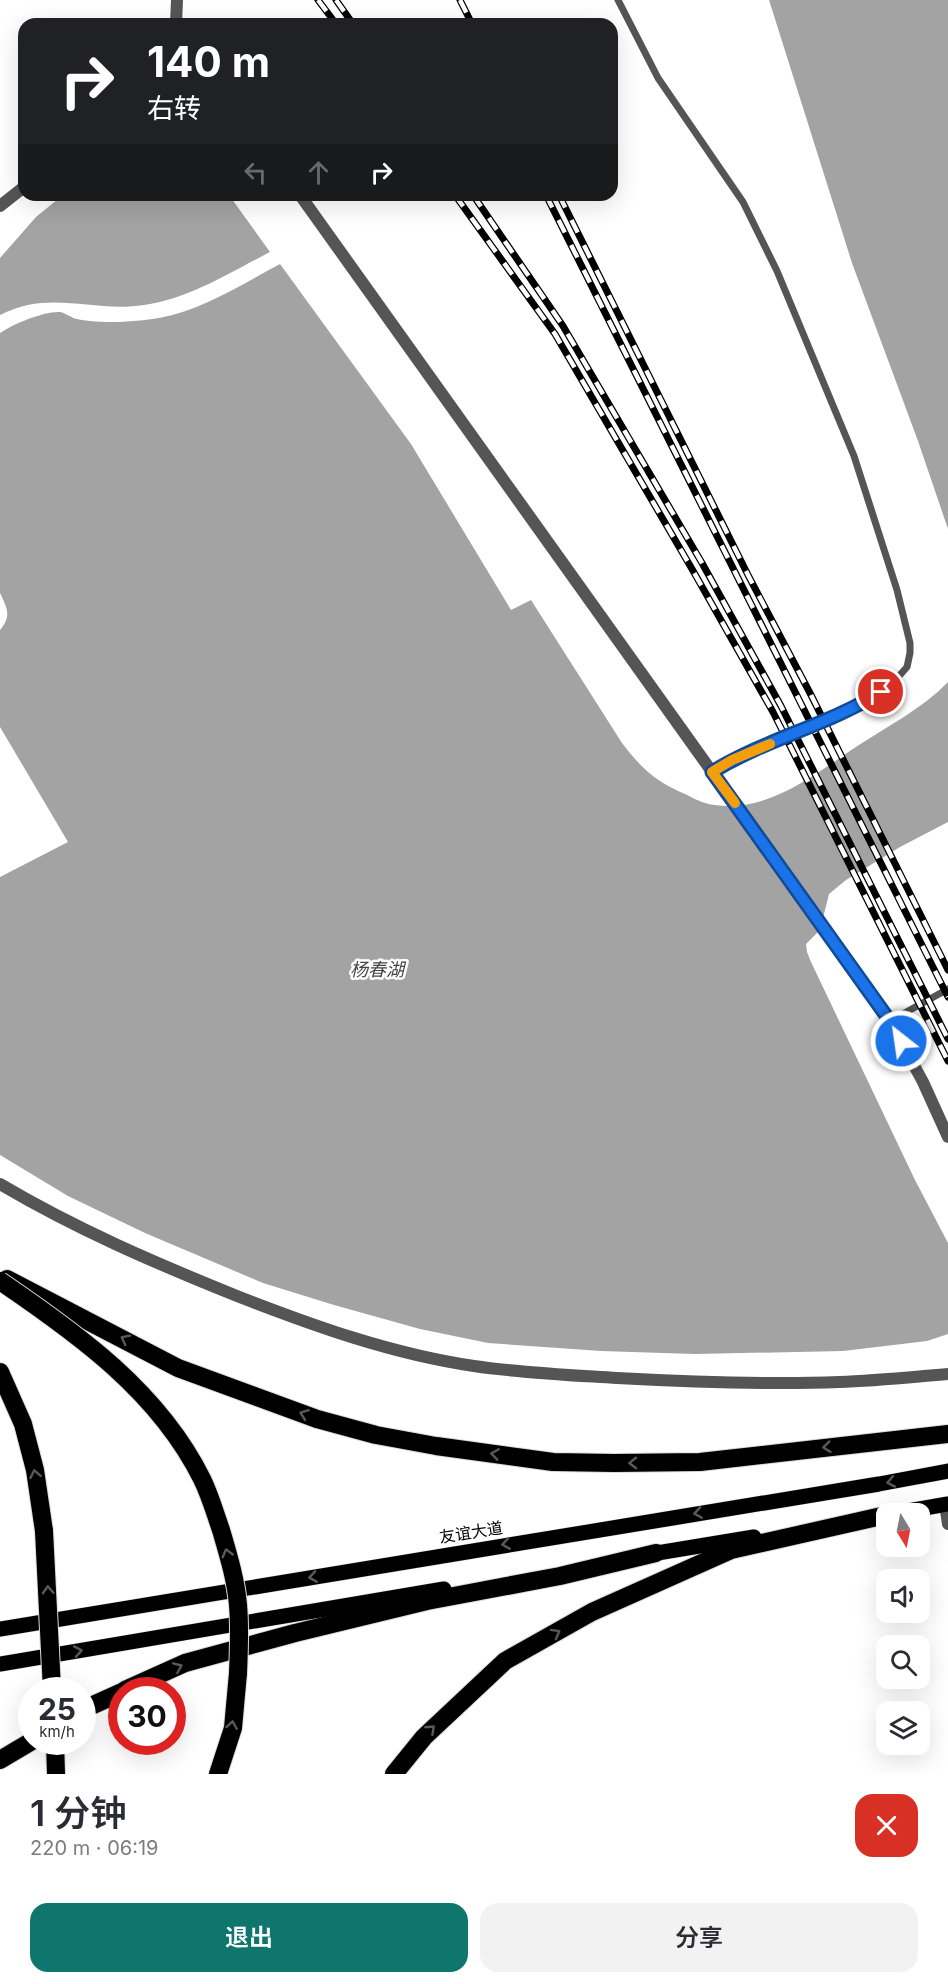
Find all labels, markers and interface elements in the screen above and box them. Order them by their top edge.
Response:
text: 140 m [147,36,270,87]
icon: right [48,42,126,120]
text: 右转 [147,92,201,125]
icon: left [239,156,272,189]
icon: ahead [302,156,335,189]
icon: right [365,156,398,189]
pin [855,666,906,717]
icon: arrive [864,675,897,708]
water label: 杨春湖 [350,959,407,980]
position arrow [869,1009,933,1073]
one-way arrow [120,1335,131,1347]
one-way arrow [299,1409,310,1422]
one-way arrow [823,1440,832,1453]
one-way arrow [490,1448,499,1460]
one-way arrow [629,1457,638,1469]
one-way arrow [29,1469,42,1479]
one-way arrow [886,1475,895,1487]
north arrow [876,1503,930,1557]
map controls [876,1503,930,1755]
one-way arrow [693,1506,703,1518]
street label: 友谊大道 [438,1517,504,1547]
one-way arrow [501,1538,510,1550]
one-way arrow [222,1548,235,1558]
button: sound [876,1569,930,1623]
one-way arrow [309,1570,318,1582]
one-way arrow [41,1586,54,1595]
one-way arrow [549,1629,560,1640]
button: search [876,1635,930,1689]
one-way arrow [73,1645,83,1658]
one-way arrow [172,1662,183,1674]
speed limit sign: 30 [108,1677,186,1755]
text: 25 [38,1691,76,1727]
button: layers [876,1701,930,1755]
one-way arrow [226,1720,238,1729]
text: km/h [39,1722,75,1741]
one-way arrow [424,1726,435,1737]
text: 1 分钟 [30,1791,126,1835]
button: close [855,1794,918,1857]
text: 220 m · 06:19 [30,1836,159,1860]
button: 退出 [30,1903,468,1972]
button: 分享 [480,1903,918,1972]

